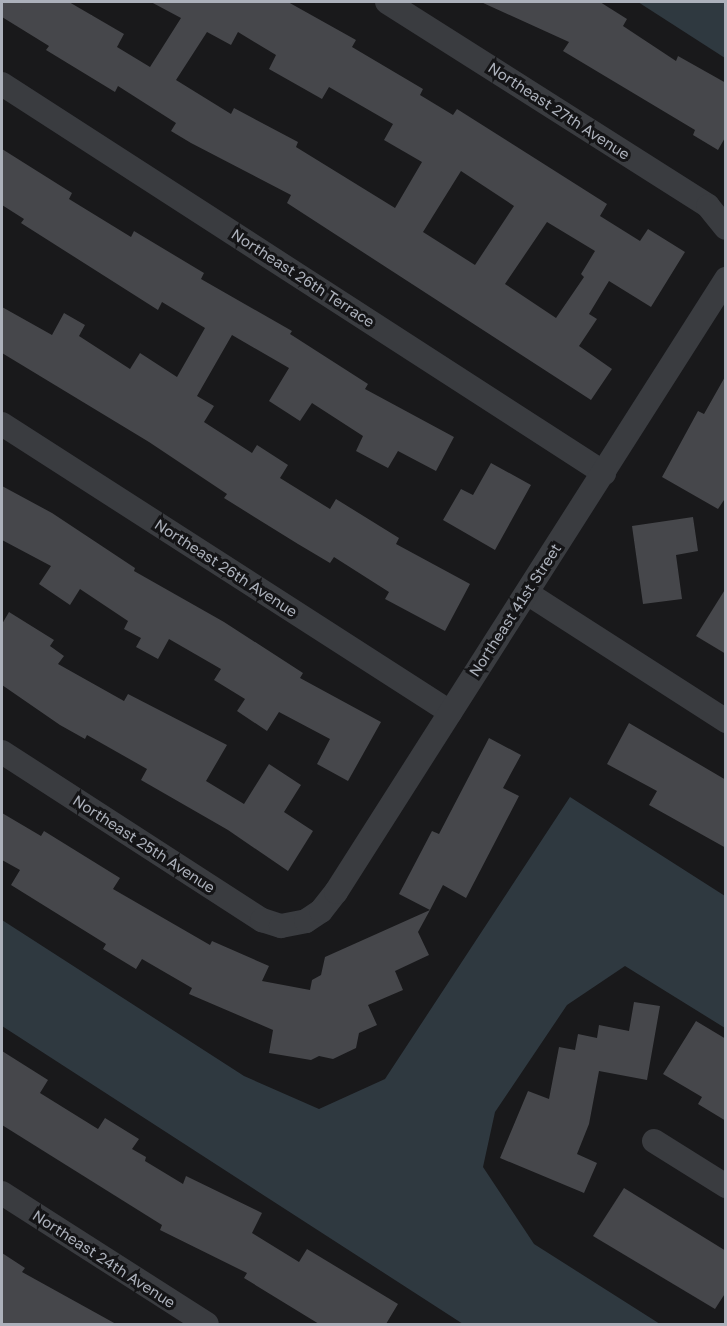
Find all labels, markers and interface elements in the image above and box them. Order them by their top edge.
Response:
street label: Northeast 27th Avenue [485,58,633,164]
street label: Northeast 26th Terrace [228,225,378,331]
street label: Northeast 26th Avenue [151,515,301,621]
street label: Northeast 41st Street [465,540,565,680]
street label: Northeast 25th Avenue [69,791,219,897]
street label: Northeast 24th Avenue [29,1206,179,1312]

